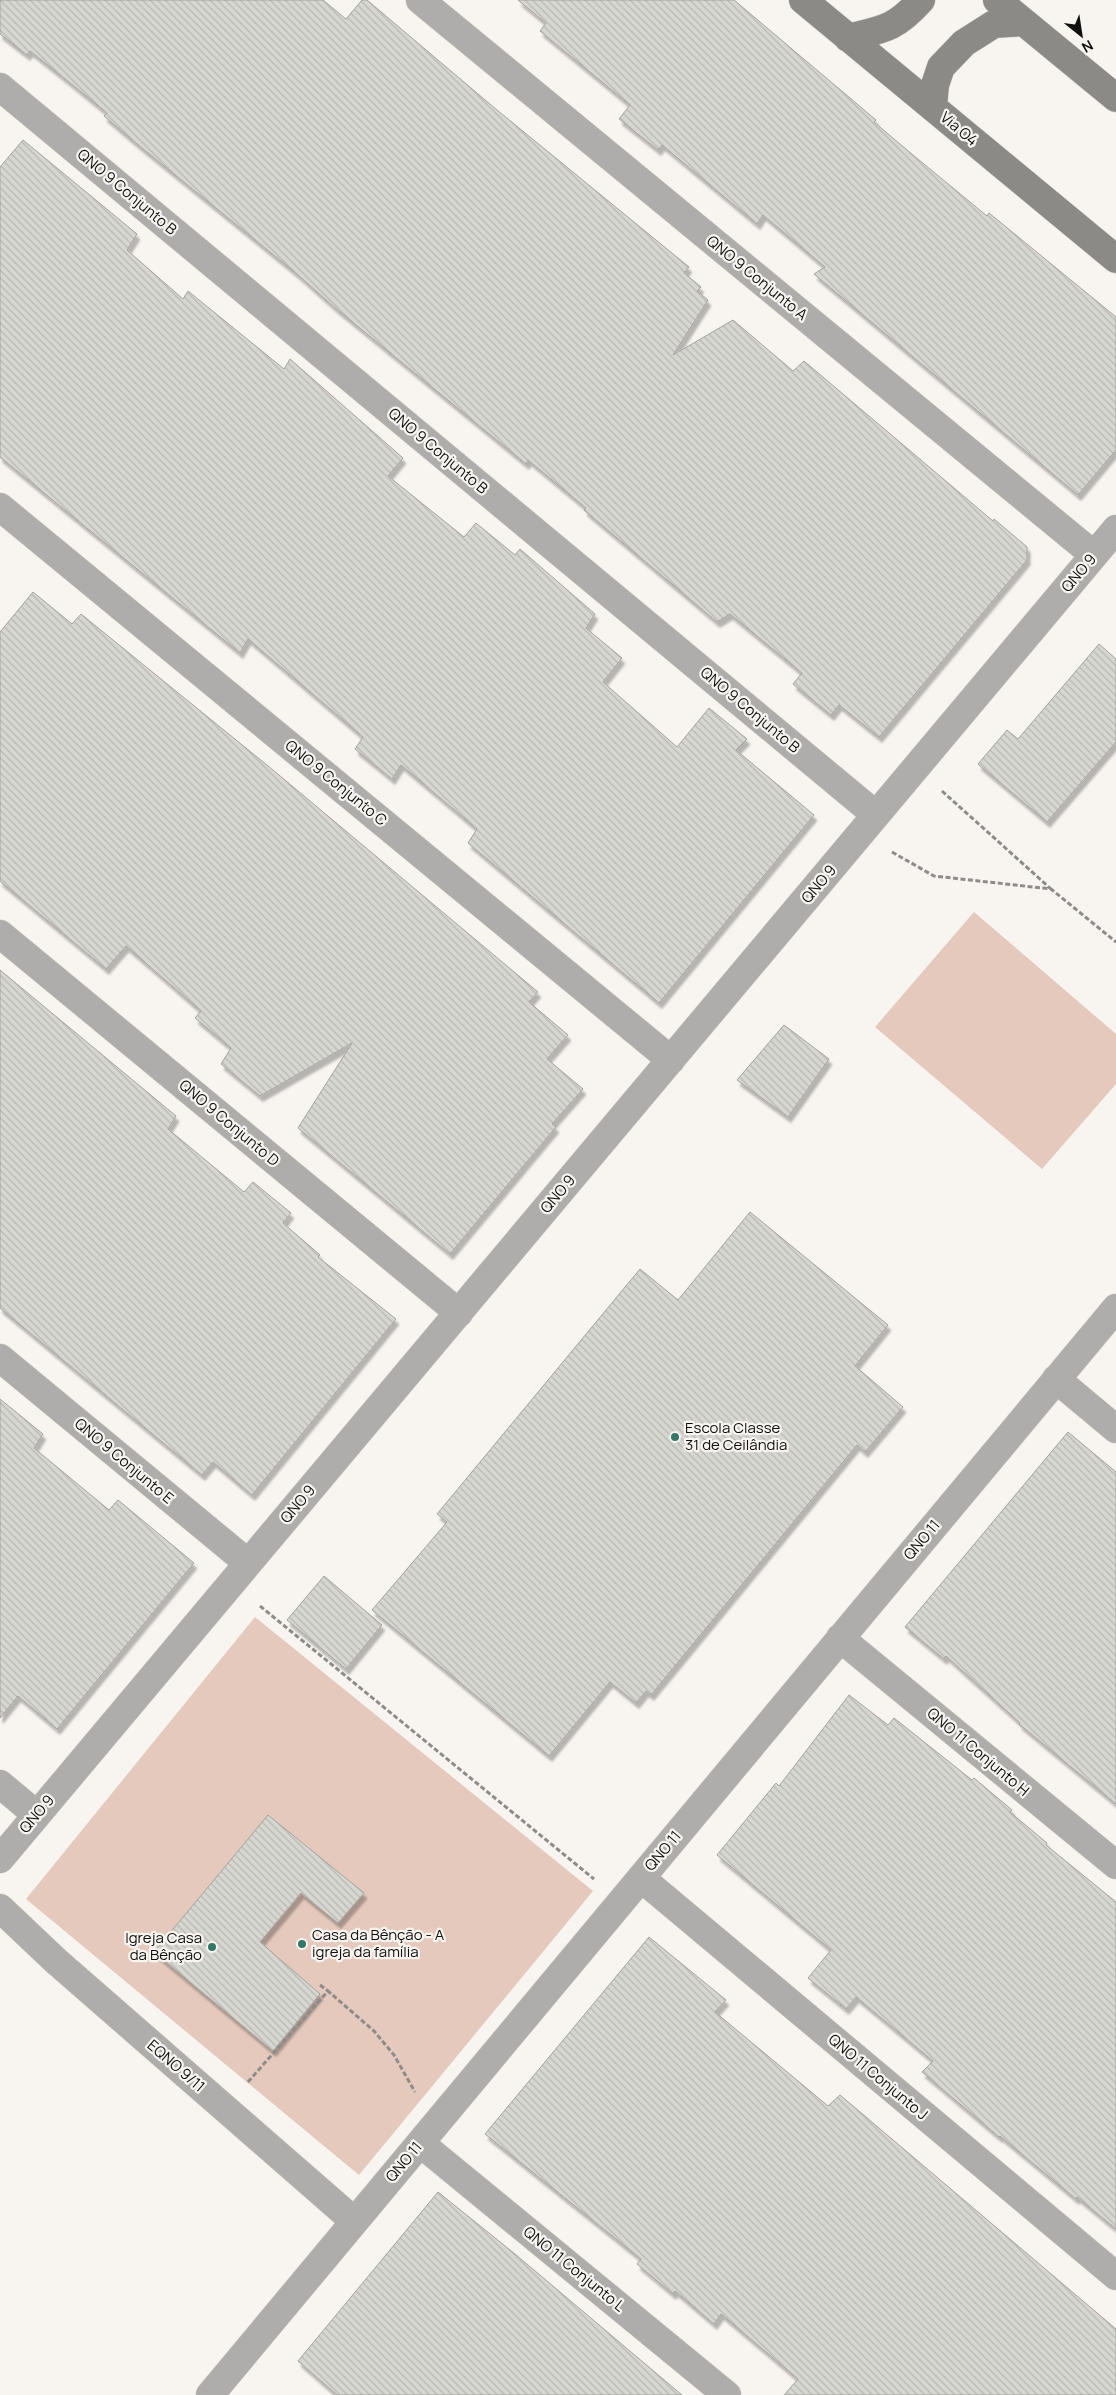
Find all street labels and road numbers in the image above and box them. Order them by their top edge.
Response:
street label: Via O4 [936,107,983,151]
street label: QNO 9 Conjunto B [73,144,182,240]
street label: QNO 9 Conjunto A [702,230,813,325]
street label: QNO 9 Conjunto B [384,403,493,499]
street label: QNO 9 [1056,549,1101,596]
street label: QNO 9 Conjunto B [696,662,805,758]
street label: QNO 9 Conjunto C [281,735,392,830]
street label: QNO 9 [796,860,841,907]
street label: QNO 9 Conjunto D [175,1074,284,1171]
street label: QNO 9 [535,1170,580,1217]
street label: QNO 9 Conjunto E [70,1413,178,1508]
street label: QNO 9 [275,1480,320,1527]
street label: QNO 11 [899,1515,945,1564]
street label: QNO 11 Conjunto H [923,1703,1034,1801]
street label: QNO 9 [14,1790,59,1837]
street label: QNO 11 [640,1826,686,1875]
street label: QNO 11 Conjunto J [824,2029,933,2125]
street label: EQNO 9/11 [143,2035,210,2096]
street label: QNO 11 [381,2137,427,2186]
street label: QNO 11 Conjunto L [519,2221,630,2316]

